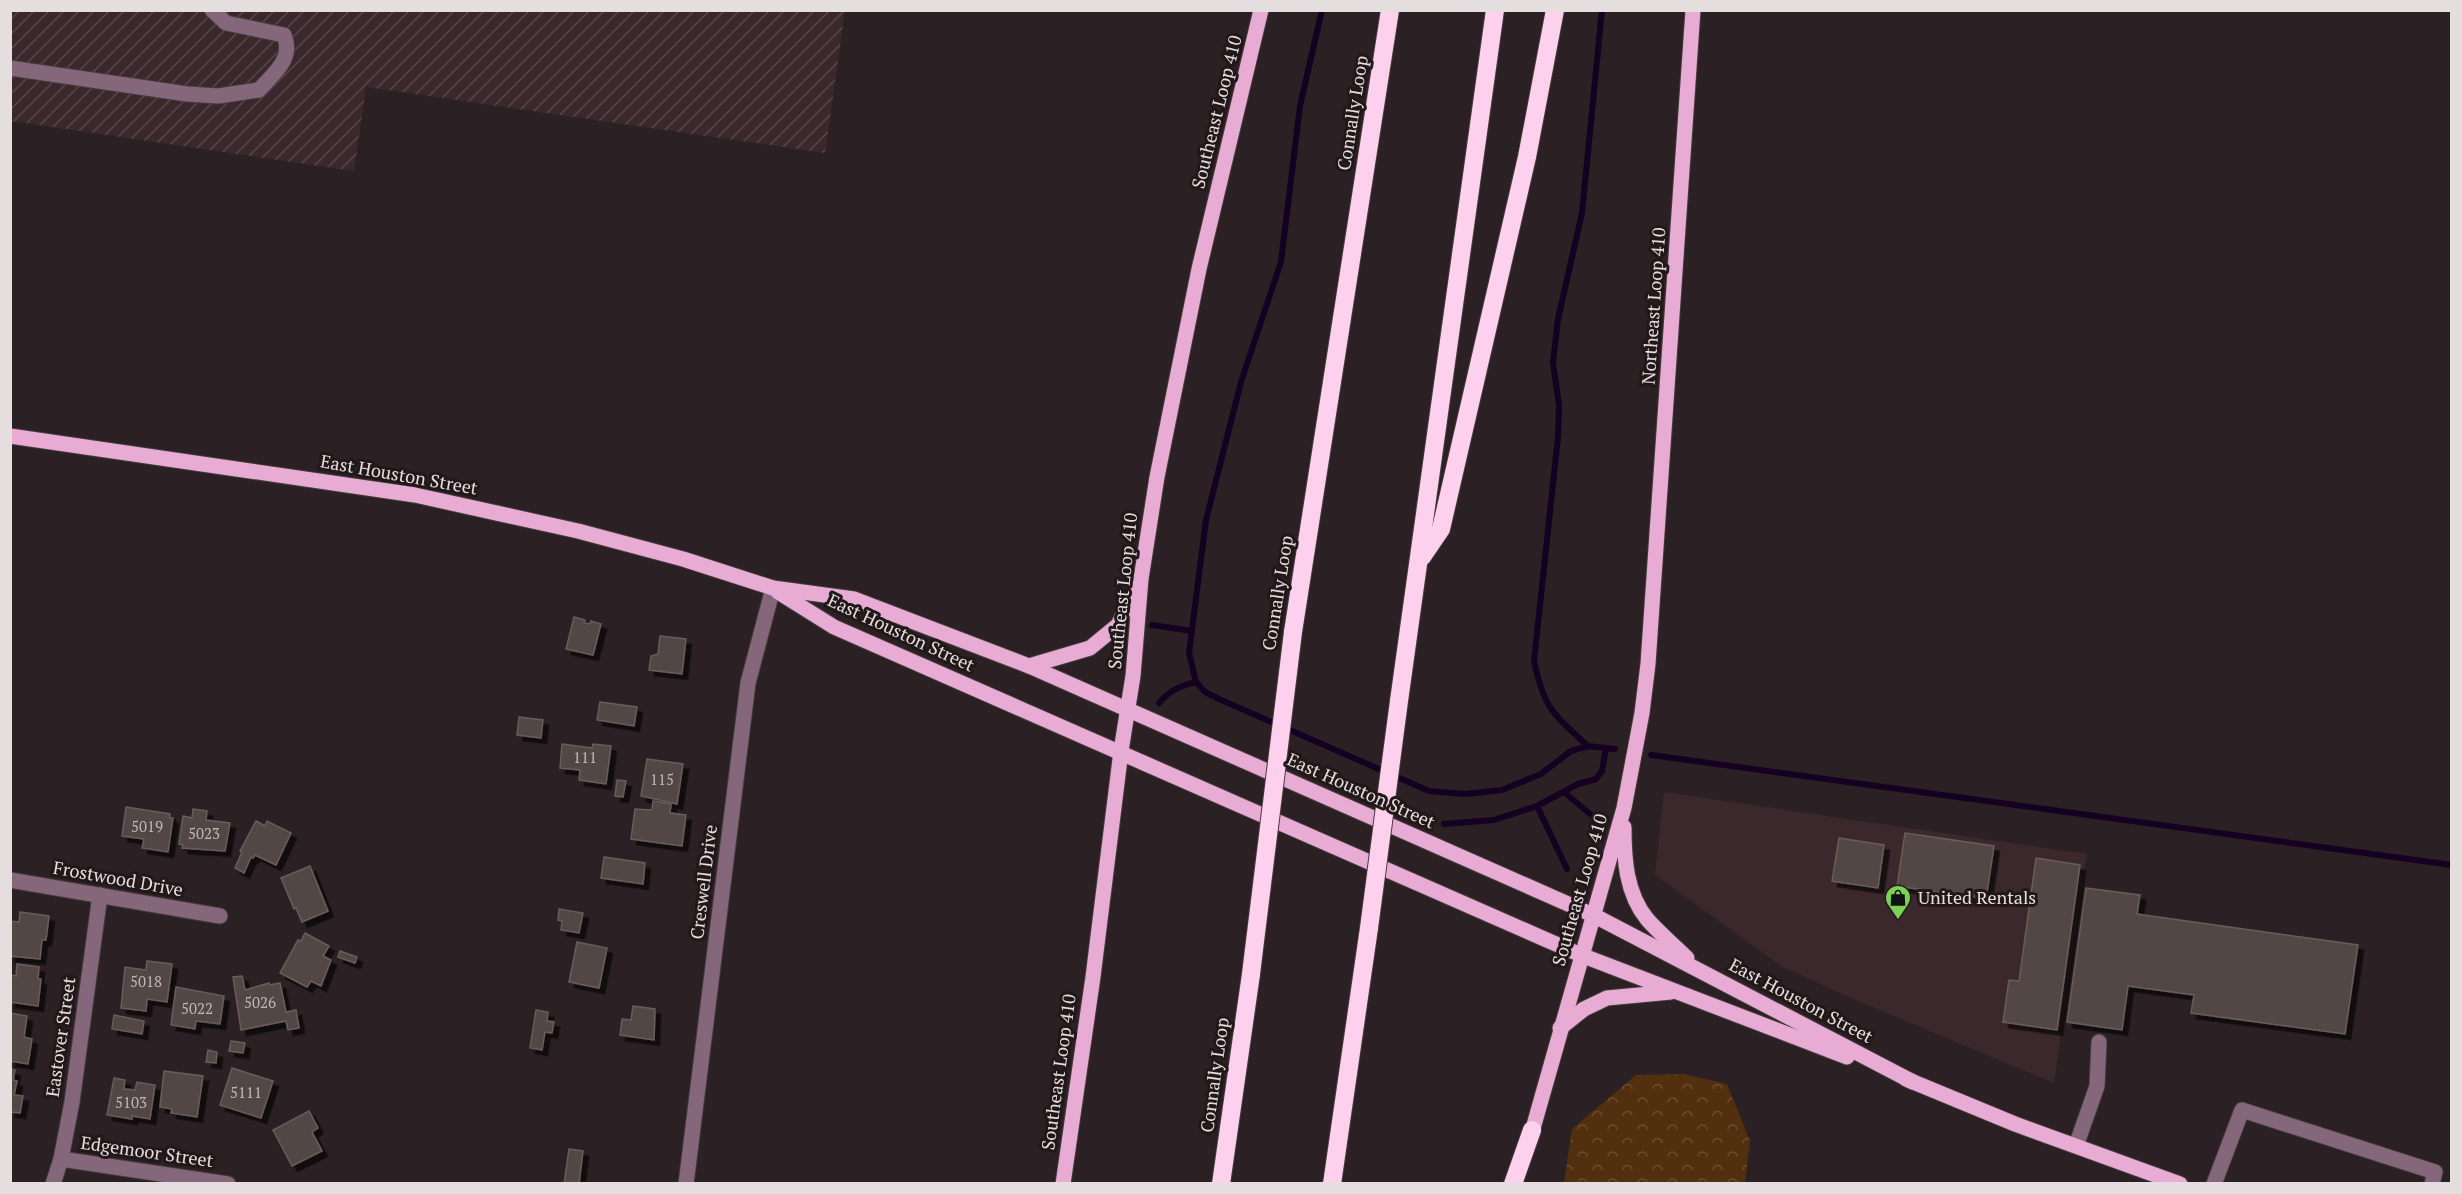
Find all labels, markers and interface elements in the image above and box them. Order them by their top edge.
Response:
street label: Southeast Loop 410 [1185,33,1247,191]
street label: Connally Loop [1331,54,1373,172]
street label: Northeast Loop 410 [1636,227,1670,385]
street label: East Houston Street [319,448,480,500]
street label: Southeast Loop 410 [1102,511,1142,670]
street label: Connally Loop [1256,534,1298,652]
street label: East Houston Street [824,588,979,677]
house number: 111 [573,747,597,767]
street label: East Houston Street [1284,747,1439,834]
house number: 115 [650,769,674,789]
street label: Southeast Loop 410 [1546,811,1612,969]
house number: 5019 [131,816,163,836]
house number: 5023 [188,823,220,843]
street label: Creswell Drive [684,823,722,941]
street label: Frostwood Drive [51,855,185,901]
shop icon: United Rentals [1883,883,1913,921]
place label: United Rentals [1918,885,2036,909]
street label: East Houston Street [1725,952,1878,1048]
house number: 5018 [130,971,162,991]
street label: Eastover Street [40,975,80,1098]
house number: 5026 [244,992,276,1012]
street label: Southeast Loop 410 [1035,992,1081,1151]
house number: 5022 [181,998,213,1018]
street label: Connally Loop [1194,1016,1234,1134]
house number: 5111 [230,1082,262,1102]
house number: 5103 [115,1092,147,1112]
street label: Edgemoor Street [79,1130,215,1172]

